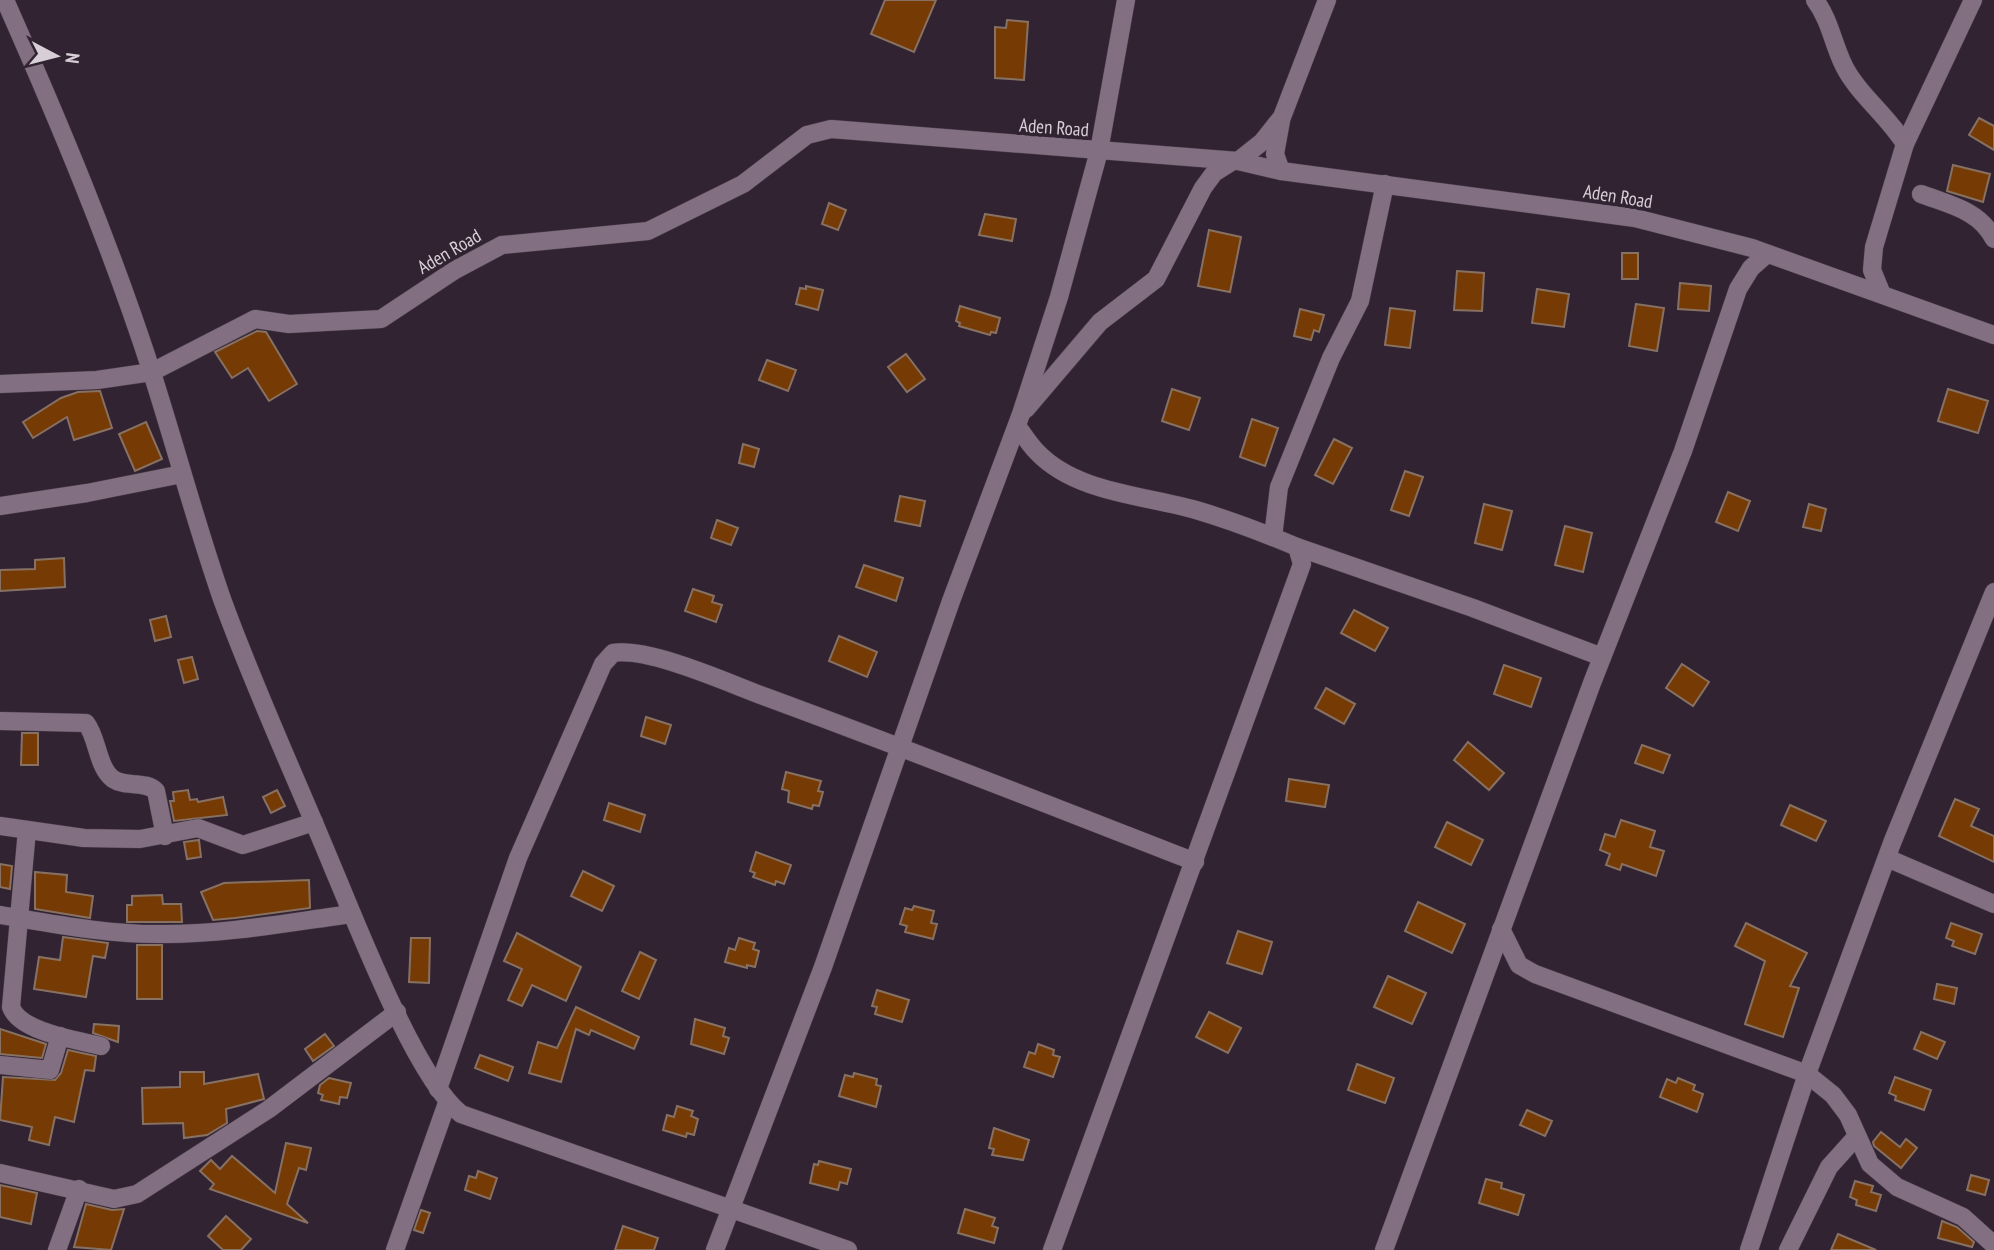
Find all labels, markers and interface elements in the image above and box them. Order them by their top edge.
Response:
north arrow [21,21,91,91]
text: N [60,52,85,65]
street label: Aden Road [1018,113,1090,141]
street label: Aden Road [1582,179,1654,213]
street label: Aden Road [413,223,485,279]

